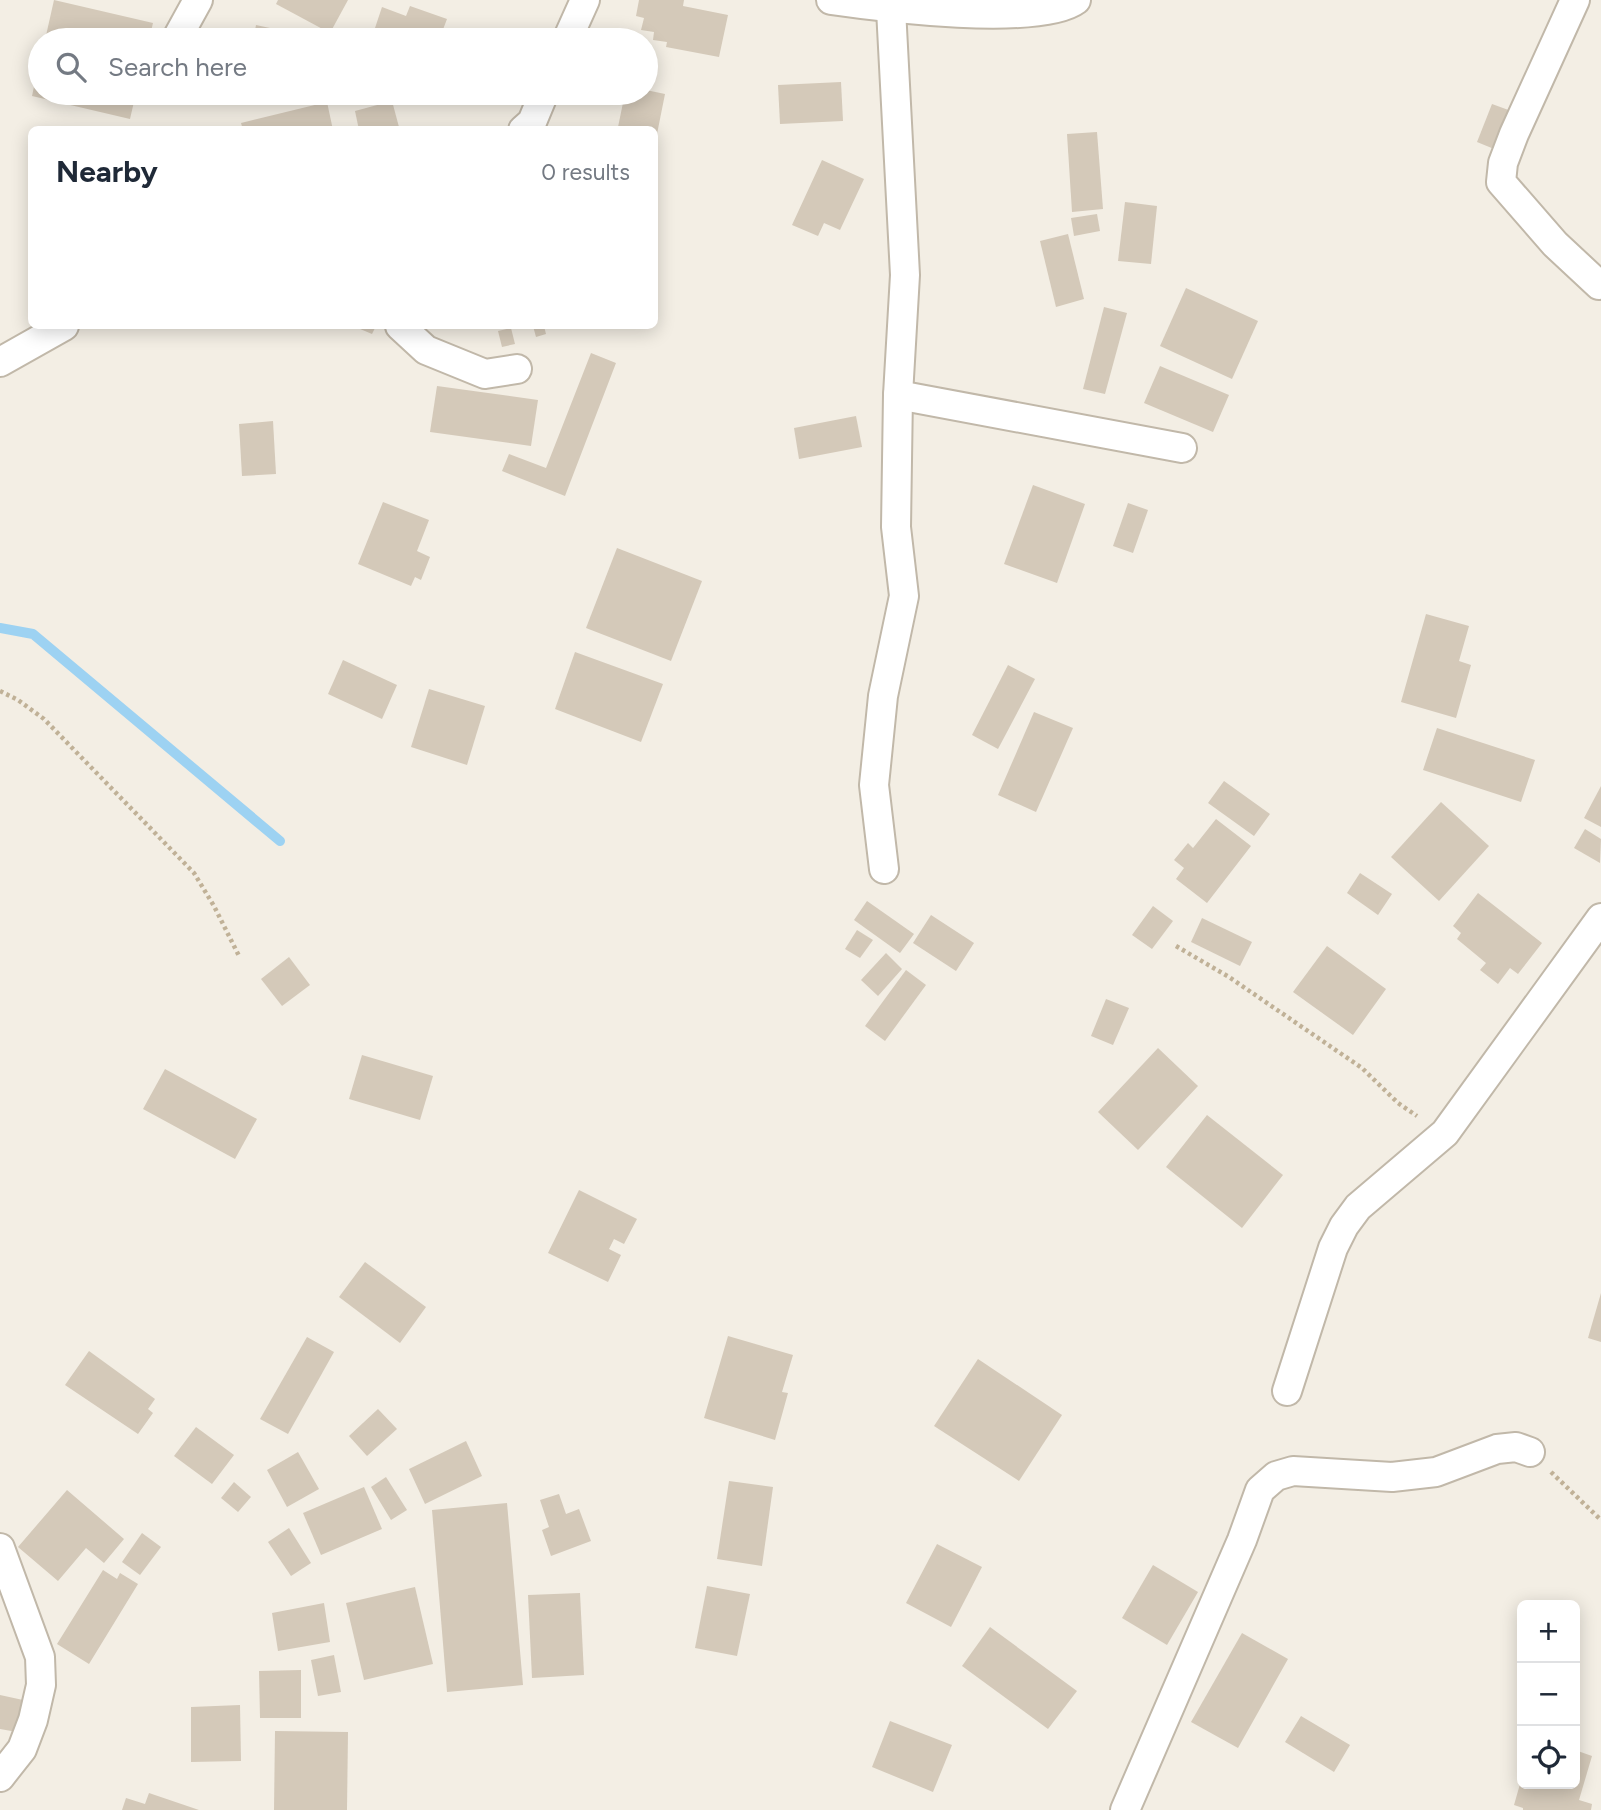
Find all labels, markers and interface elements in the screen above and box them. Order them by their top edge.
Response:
search box [28,28,658,105]
icon: search [52,48,90,86]
text: Search here [108,51,247,83]
text: Nearby [56,153,158,190]
text: 0 results [541,158,630,186]
map controls [1517,1600,1580,1789]
button: + [1517,1600,1580,1663]
button: − [1517,1663,1580,1726]
button: locate [1517,1726,1580,1789]

